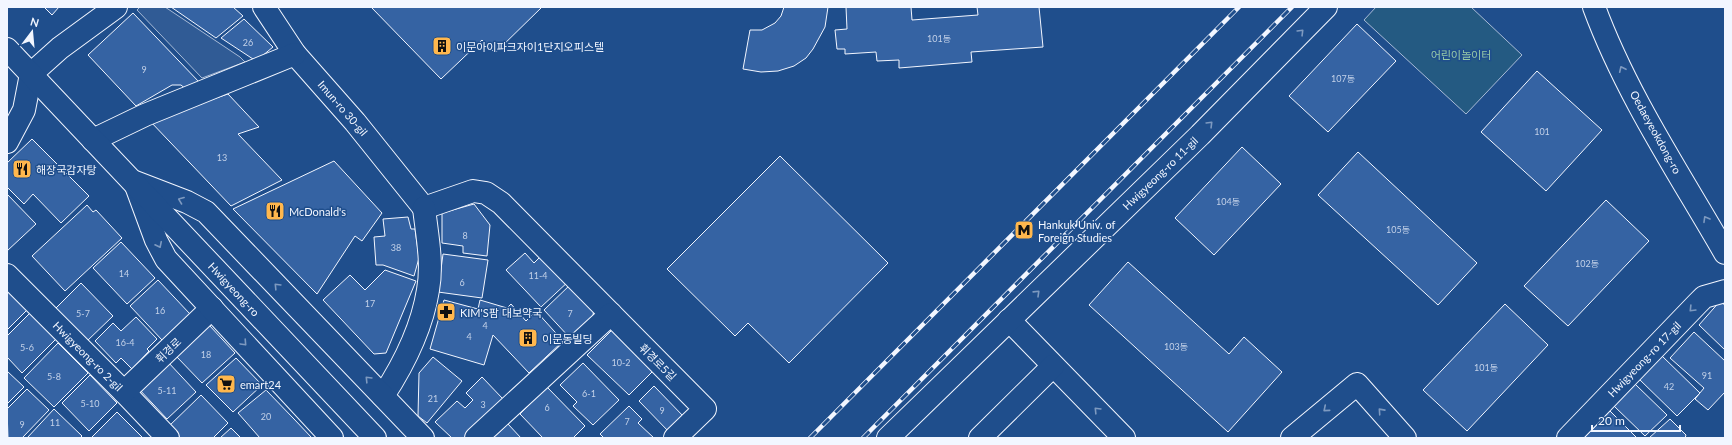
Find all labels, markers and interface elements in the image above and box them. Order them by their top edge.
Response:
north arrow [12,12,52,52]
text: N [29,14,41,29]
one-way arrow [1296,29,1304,37]
house number: 101동 [927,33,951,44]
building icon: 이문아이파크자이1단지오피스텔 [431,35,453,57]
house number: 26 [243,37,253,48]
place label: 이문아이파크자이1단지오피스텔 [456,40,604,53]
park label: 어린이놀이터 [1431,48,1491,61]
house number: 9 [141,64,147,75]
one-way arrow [1619,66,1627,74]
house number: 107동 [1331,73,1355,84]
street label: Imun-ro 30-gil [315,78,371,138]
street label: Oedaeyeokdong-ro [1628,88,1684,176]
one-way arrow [1205,121,1213,129]
house number: 101 [1534,126,1550,137]
street label: Hwigyeong-ro 11-gil [1120,134,1200,212]
house number: 13 [217,152,227,163]
restaurant icon: 해장국감자탕 [11,158,33,180]
place label: 해장국감자탕 [36,163,97,176]
house number: 104동 [1216,196,1240,207]
one-way arrow [178,197,185,205]
restaurant icon: McDonald's [264,200,286,222]
place label: McDonald's [289,205,346,218]
one-way arrow [1703,216,1710,223]
place label: Hankuk Univ. of Foreign Studies [1038,218,1116,244]
metro station icon: Hankuk Univ. of Foreign Studies [1013,219,1035,241]
house number: 105동 [1386,224,1410,235]
house number: 8 [462,230,468,241]
one-way arrow [154,241,161,248]
house number: 38 [391,242,401,253]
house number: 102동 [1575,258,1599,269]
street label: Hwigyeong-ro [206,259,262,319]
house number: 14 [119,268,129,279]
house number: 11-4 [528,270,548,281]
house number: 6 [459,277,465,288]
one-way arrow [274,283,282,291]
one-way arrow [1032,290,1040,298]
house number: 17 [365,298,375,309]
pharmacy icon: KIM'S팜 대보약국 [435,301,457,323]
one-way arrow [1689,304,1697,312]
house number: 16 [155,305,165,316]
place label: KIM'S팜 대보약국 [460,306,542,319]
house number: 5-7 [76,308,90,319]
house number: 7 [567,308,573,319]
street label: Hwigyeong-ro 2-gil [50,318,126,394]
street label: Hwigyeong-ro 17-gil [1605,319,1683,399]
house number: 4 [482,320,488,331]
building icon: 이문동빌딩 [517,327,539,349]
house number: 4 [466,331,472,342]
place label: 이문동빌딩 [542,332,593,345]
street label: 휘경로 [153,335,183,365]
house number: 16-4 [115,337,135,348]
one-way arrow [239,338,246,345]
street label: 휘경로5길 [637,341,679,383]
house number: 103동 [1164,341,1188,352]
house number: 5-6 [20,342,34,353]
house number: 18 [201,349,211,360]
house number: 10-2 [611,357,631,368]
house number: 101동 [1474,362,1498,373]
house number: 91 [1702,370,1712,381]
house number: 5-8 [47,371,61,382]
supermarket icon: emart24 [215,373,237,395]
one-way arrow [365,376,372,384]
place label: emart24 [240,378,282,391]
house number: 42 [1664,381,1674,392]
house number: 5-11 [157,385,177,396]
house number: 6-1 [582,388,596,399]
house number: 21 [428,393,438,404]
house number: 5-10 [80,398,100,409]
house number: 3 [480,399,486,410]
house number: 6 [544,402,550,413]
house number: 9 [659,405,665,416]
one-way arrow [1324,405,1331,412]
one-way arrow [1094,407,1102,415]
scale bar [1592,407,1680,433]
one-way arrow [1378,408,1386,416]
house number: 20 [261,411,271,422]
text: 20 m [1598,413,1625,428]
house number: 7 [624,416,630,427]
house number: 11 [50,417,60,428]
house number: 9 [19,419,25,430]

